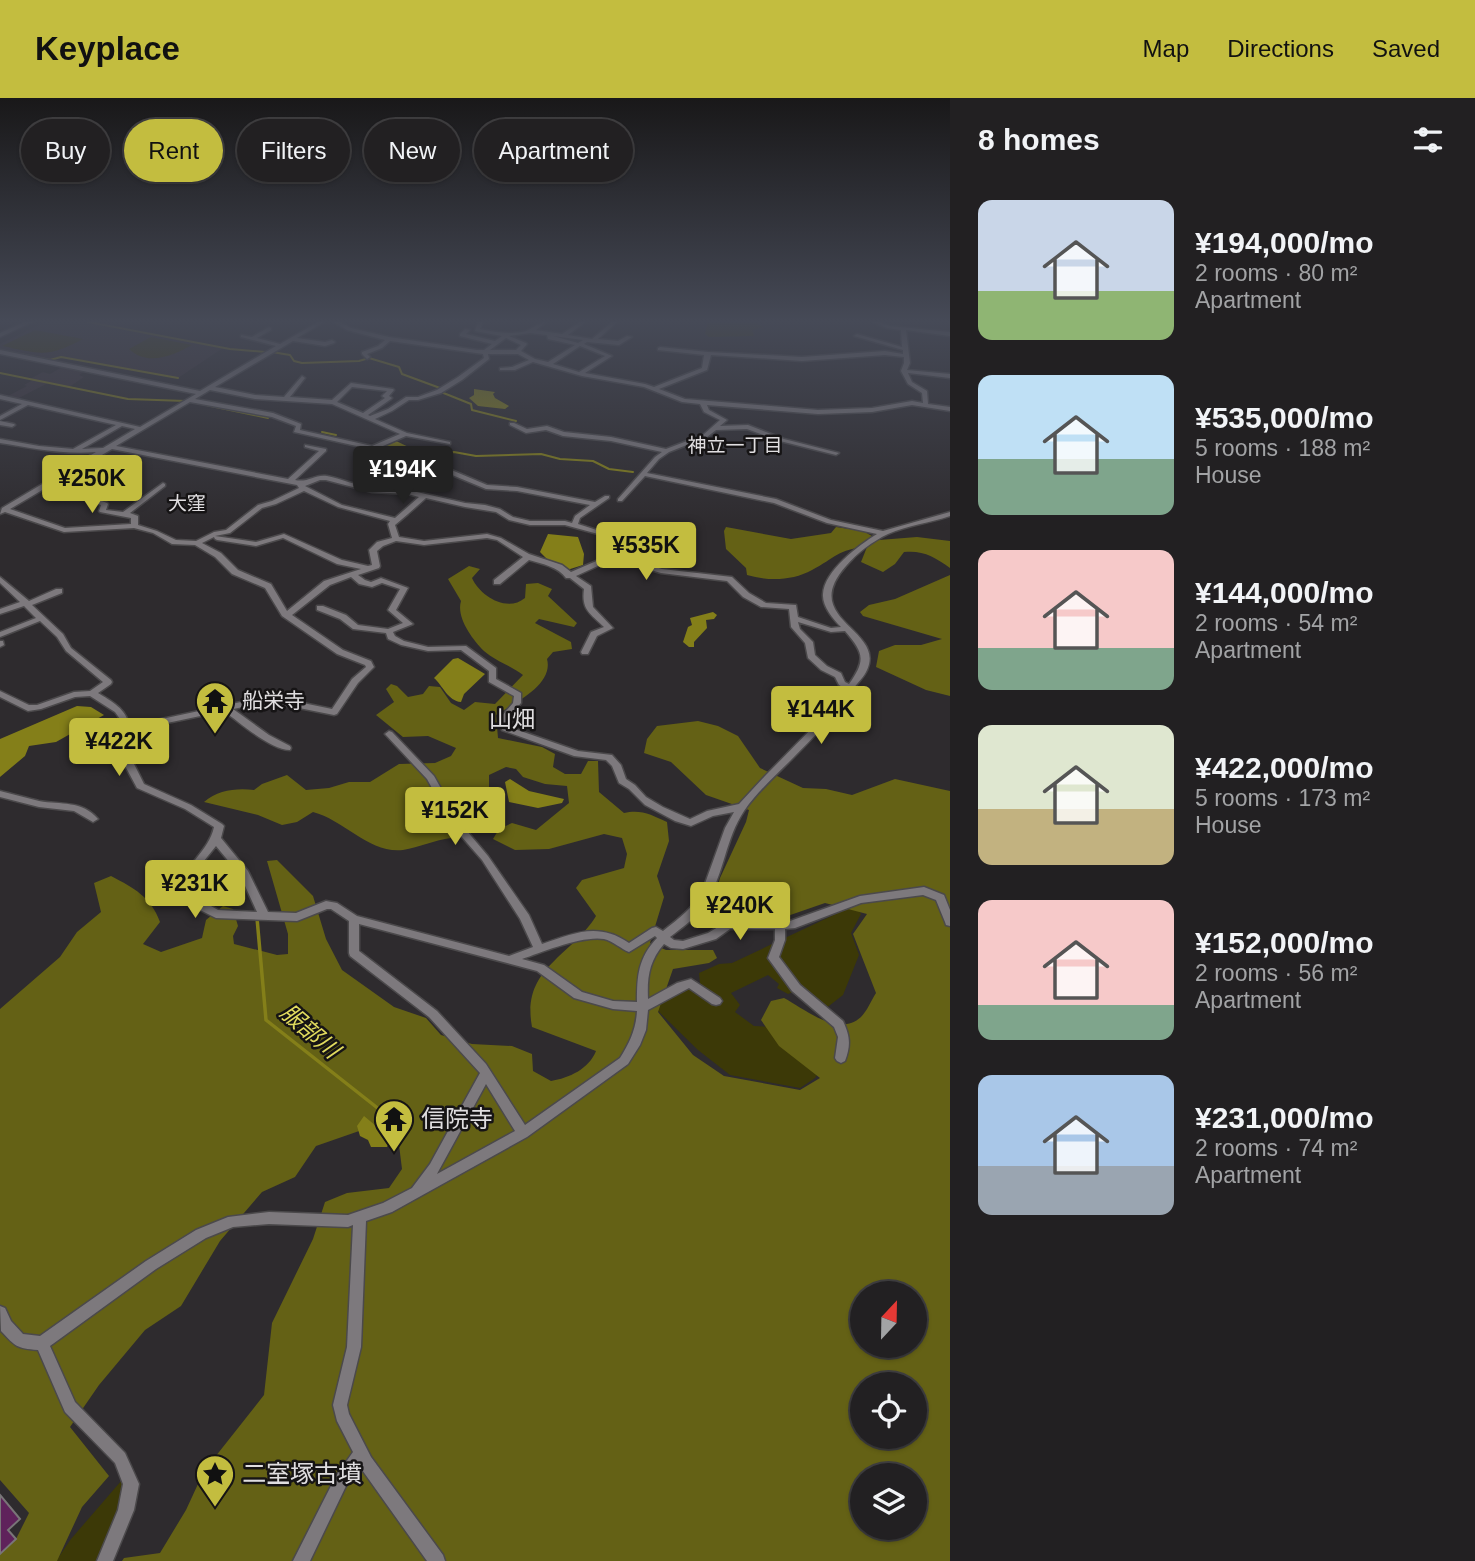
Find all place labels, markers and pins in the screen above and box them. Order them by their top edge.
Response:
pin: ¥194K [354,446,452,506]
pin: ¥250K [43,456,141,515]
pin: ¥535K [597,522,695,582]
temple icon: 船栄寺 [194,680,236,735]
pin: ¥144K [772,686,870,746]
place label: 船栄寺 [242,689,305,712]
pin: ¥422K [70,718,168,778]
pin: ¥152K [406,788,504,847]
pin: ¥231K [146,860,244,920]
pin: ¥240K [691,882,789,942]
temple icon: 信院寺 [373,1098,415,1153]
place label: 信院寺 [421,1105,493,1132]
place icon: 二室塚古墳 [194,1453,236,1508]
place label: 二室塚古墳 [242,1460,362,1487]

